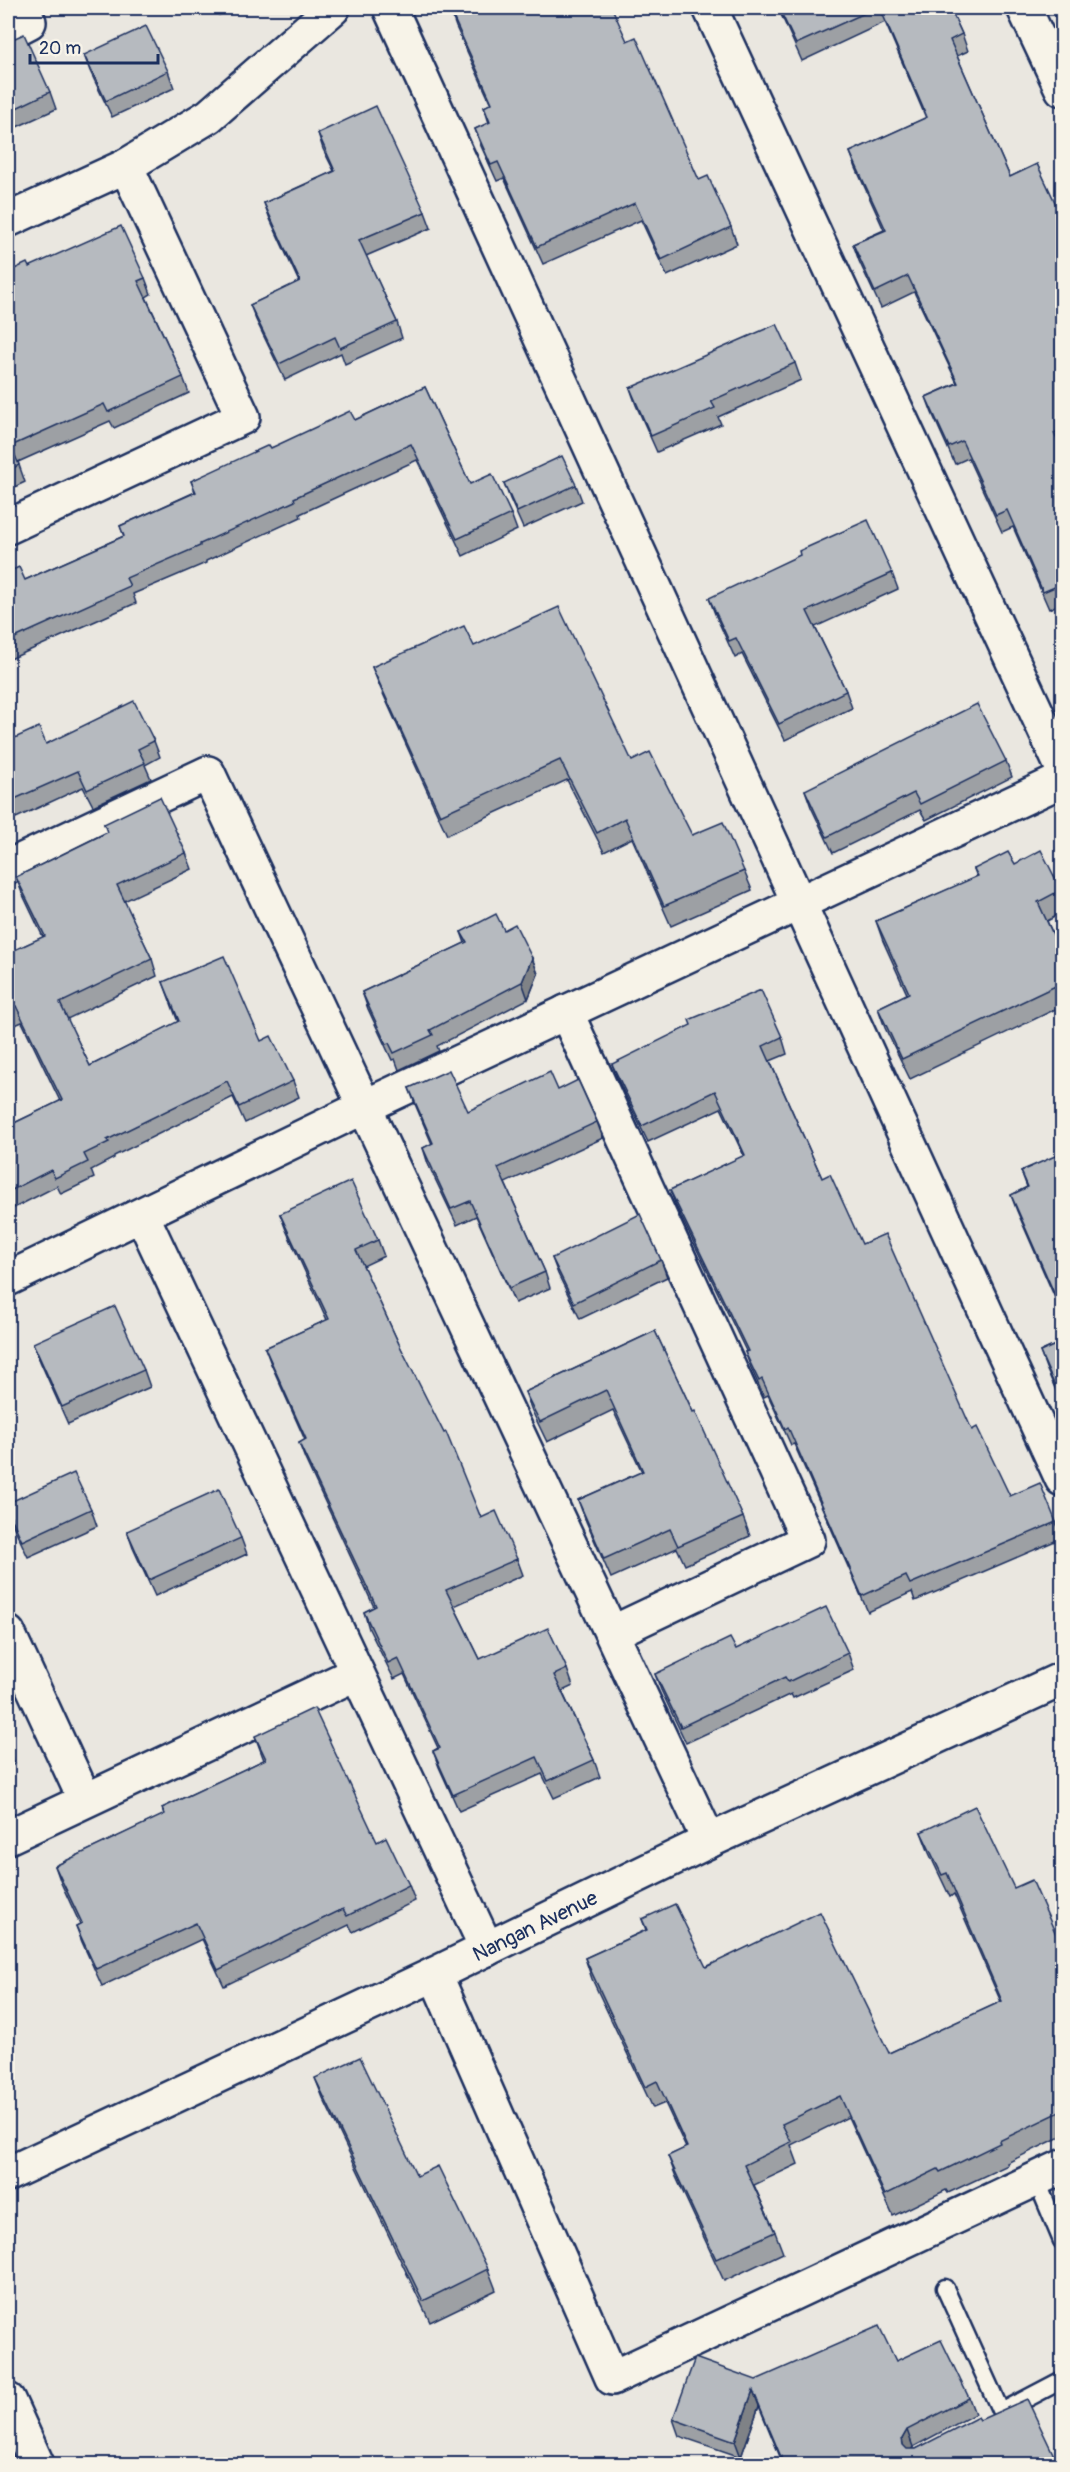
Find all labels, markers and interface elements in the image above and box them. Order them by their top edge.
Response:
scale bar [30,27,158,65]
text: 20 m [39,37,81,60]
street label: Nangan Avenue [468,1884,603,1968]

